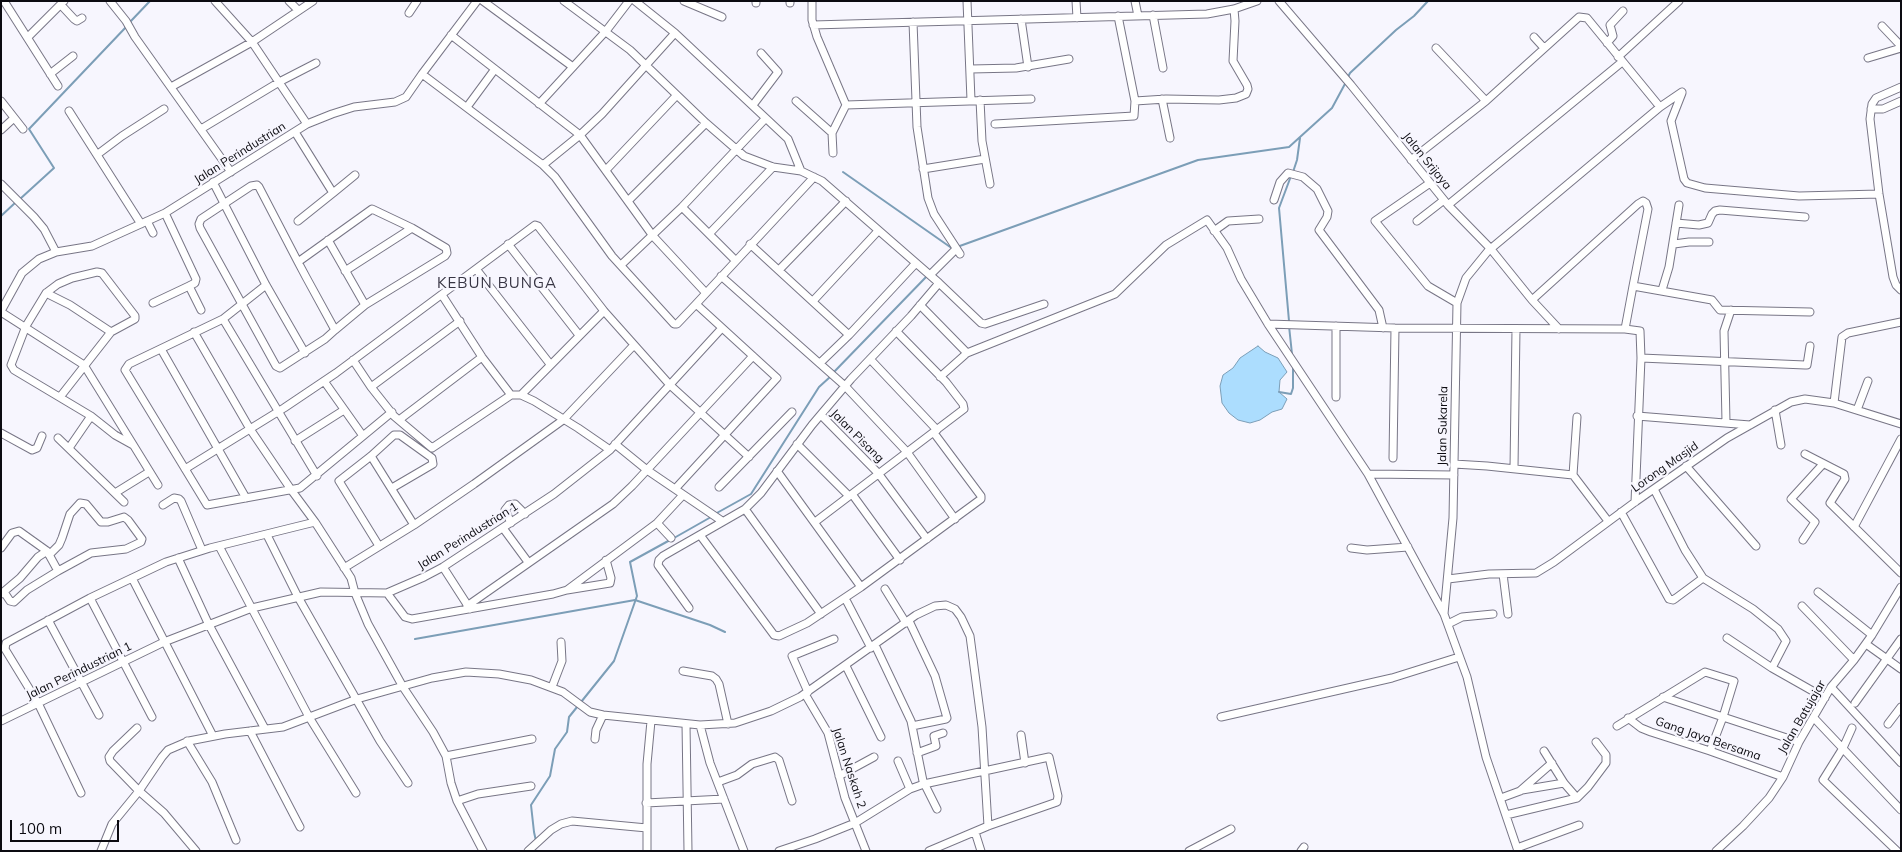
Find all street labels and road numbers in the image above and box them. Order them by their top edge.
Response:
street label: Jalan Perindustrian [192,119,288,187]
street label: Jalan Srijaya [1400,129,1454,193]
street label: Jalan Sukarela [1435,386,1451,466]
street label: Jalan Pisang [827,406,887,466]
street label: Lorong Masjid [1629,439,1701,495]
street label: Jalan Perindustrian 1 [415,499,521,573]
street label: Jalan Perindustrian 1 [24,639,134,703]
street label: Jalan Batujajar [1775,678,1829,756]
street label: Gang Jaya Bersama [1653,714,1763,764]
street label: Jalan Naskah 2 [829,726,869,810]

